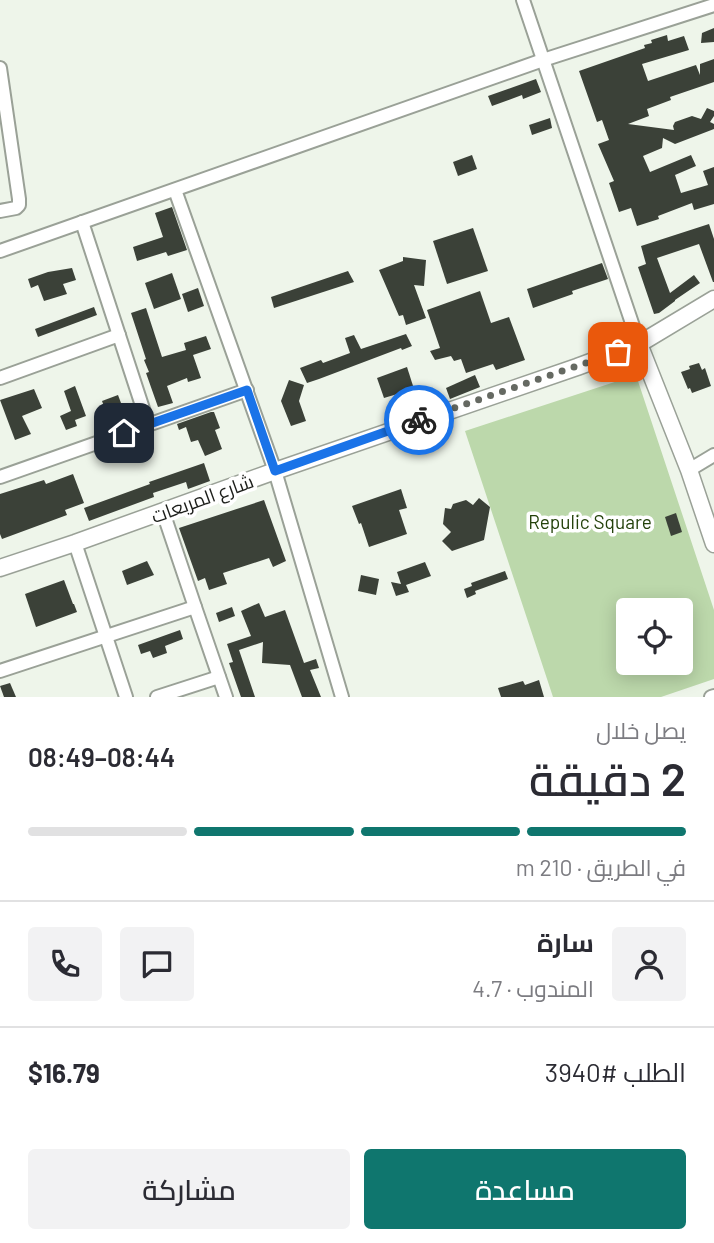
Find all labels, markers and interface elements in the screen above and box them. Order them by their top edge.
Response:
pin [588,322,648,382]
icon: bag [599,333,637,371]
courier [384,385,454,455]
icon: bike [400,401,438,439]
pin [94,403,154,463]
icon: home [105,414,143,452]
street label: شارع المربعات [148,469,257,530]
park label: Repulic Square [528,510,652,533]
map controls [616,598,693,675]
button: locate [616,598,693,675]
text: يصل خلال [596,716,686,744]
text: 08:44–08:49 [28,741,175,772]
text: 2 دقيقة [529,750,686,805]
text: في الطريق · 210 m [516,853,686,881]
text: سارة [537,926,594,957]
button: phone [28,927,102,1001]
button: chat [120,927,194,1001]
button: person [612,927,686,1001]
text: المندوب · 4.7 [472,974,594,1002]
text: الطلب #3940 [545,1056,686,1087]
text: $16.79 [28,1057,100,1088]
button: مشاركة [28,1149,350,1229]
button: مساعدة [364,1149,686,1229]

